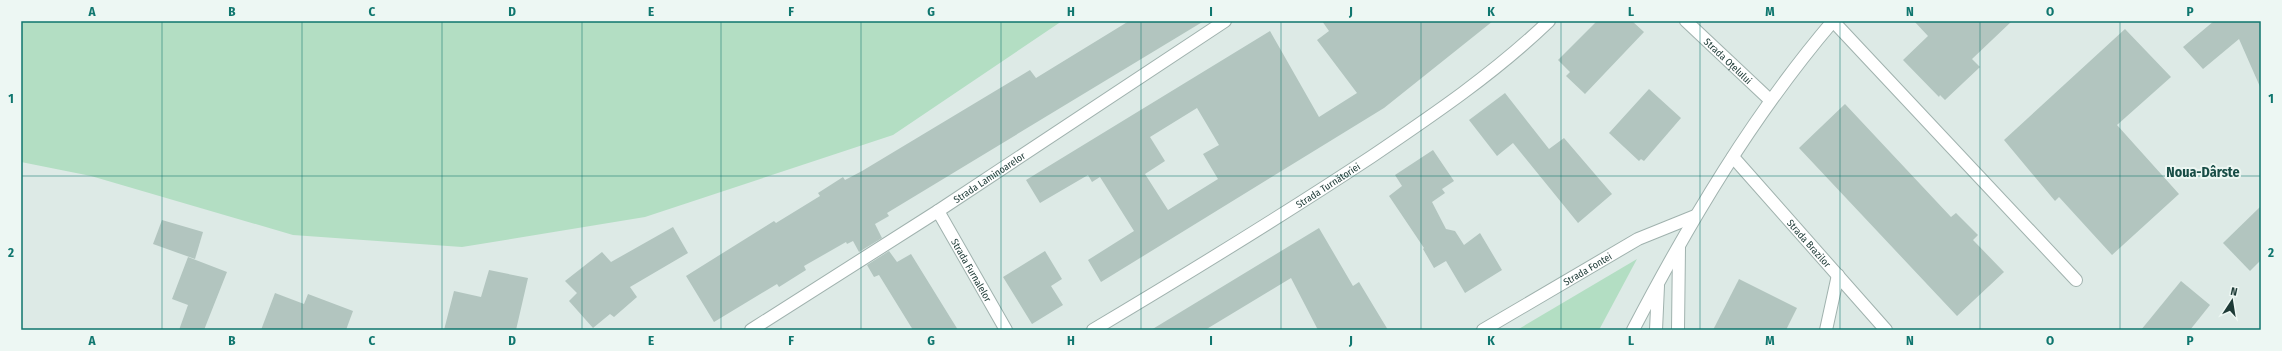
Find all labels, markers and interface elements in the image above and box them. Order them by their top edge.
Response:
text: A [87,4,96,19]
text: B [228,4,236,19]
text: C [369,4,376,19]
text: D [508,4,516,19]
text: E [648,4,654,19]
text: F [788,4,794,19]
text: G [927,4,935,19]
text: H [1067,4,1075,19]
text: I [1209,4,1213,19]
text: J [1348,4,1353,19]
text: K [1487,4,1495,19]
text: L [1628,4,1634,19]
text: M [1765,4,1775,19]
text: N [1906,4,1914,19]
text: O [2046,4,2054,19]
text: P [2186,4,2194,19]
street label: Strada Oțelului [1701,36,1754,87]
text: 1 [8,91,14,106]
text: 1 [2268,91,2274,106]
street label: Strada Laminoarelor [952,150,1028,206]
street label: Strada Turnătoriei [1294,161,1363,211]
district label: Noua-Dârste [2166,164,2240,181]
street label: Strada Brazilor [1784,217,1833,271]
street label: Strada Furnalelor [948,237,994,305]
text: 2 [7,245,14,260]
text: 2 [2267,245,2274,260]
street label: Strada Fontei [1561,251,1614,288]
north arrow [2212,281,2252,321]
text: N [2229,285,2239,299]
text: A [87,333,96,348]
text: B [228,333,236,348]
text: C [369,333,376,348]
text: D [508,333,516,348]
text: E [648,333,654,348]
text: F [788,333,794,348]
text: G [927,333,935,348]
text: H [1067,333,1075,348]
text: I [1209,333,1213,348]
text: J [1348,333,1353,348]
text: K [1487,333,1495,348]
text: L [1628,333,1634,348]
text: M [1765,333,1775,348]
text: N [1906,333,1914,348]
text: O [2046,333,2054,348]
text: P [2186,333,2194,348]

